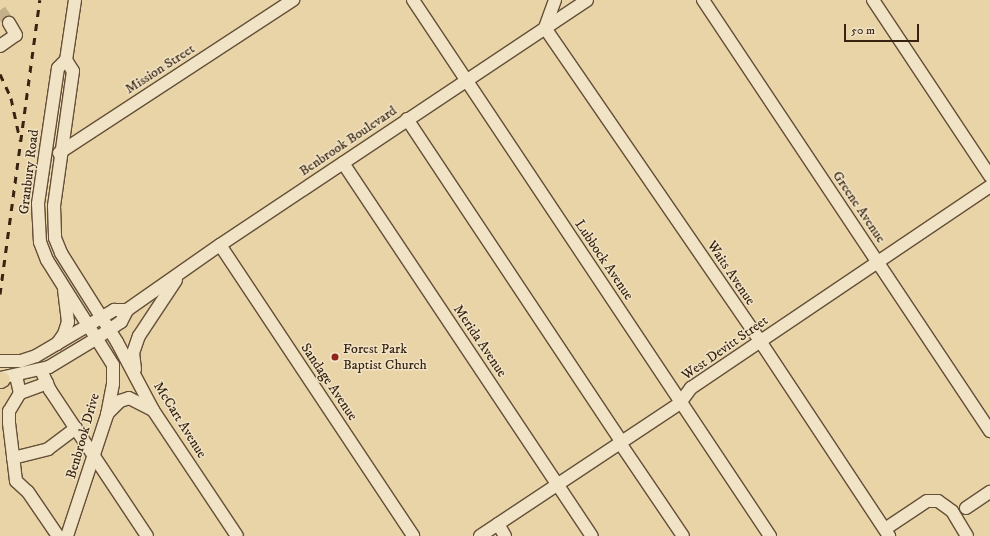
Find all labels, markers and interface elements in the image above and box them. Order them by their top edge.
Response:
scale bar [846,16,921,42]
text: 50 m [851,23,875,38]
street label: Mission Street [122,40,198,98]
street label: Benbrook Boulevard [296,102,400,180]
street label: Granbury Road [15,129,43,215]
street label: Greene Avenue [829,168,889,246]
street label: Lubbock Avenue [571,217,637,303]
street label: Waits Avenue [703,238,759,308]
street label: Merida Avenue [450,302,510,380]
street label: West Devitt Street [679,312,771,384]
street label: Sandage Avenue [297,340,361,424]
place label: Forest Park Baptist Church [343,341,427,374]
marker: Forest Park Baptist Church [330,352,340,362]
street label: McCart Avenue [150,379,210,461]
street label: Benbrook Drive [63,391,103,481]

